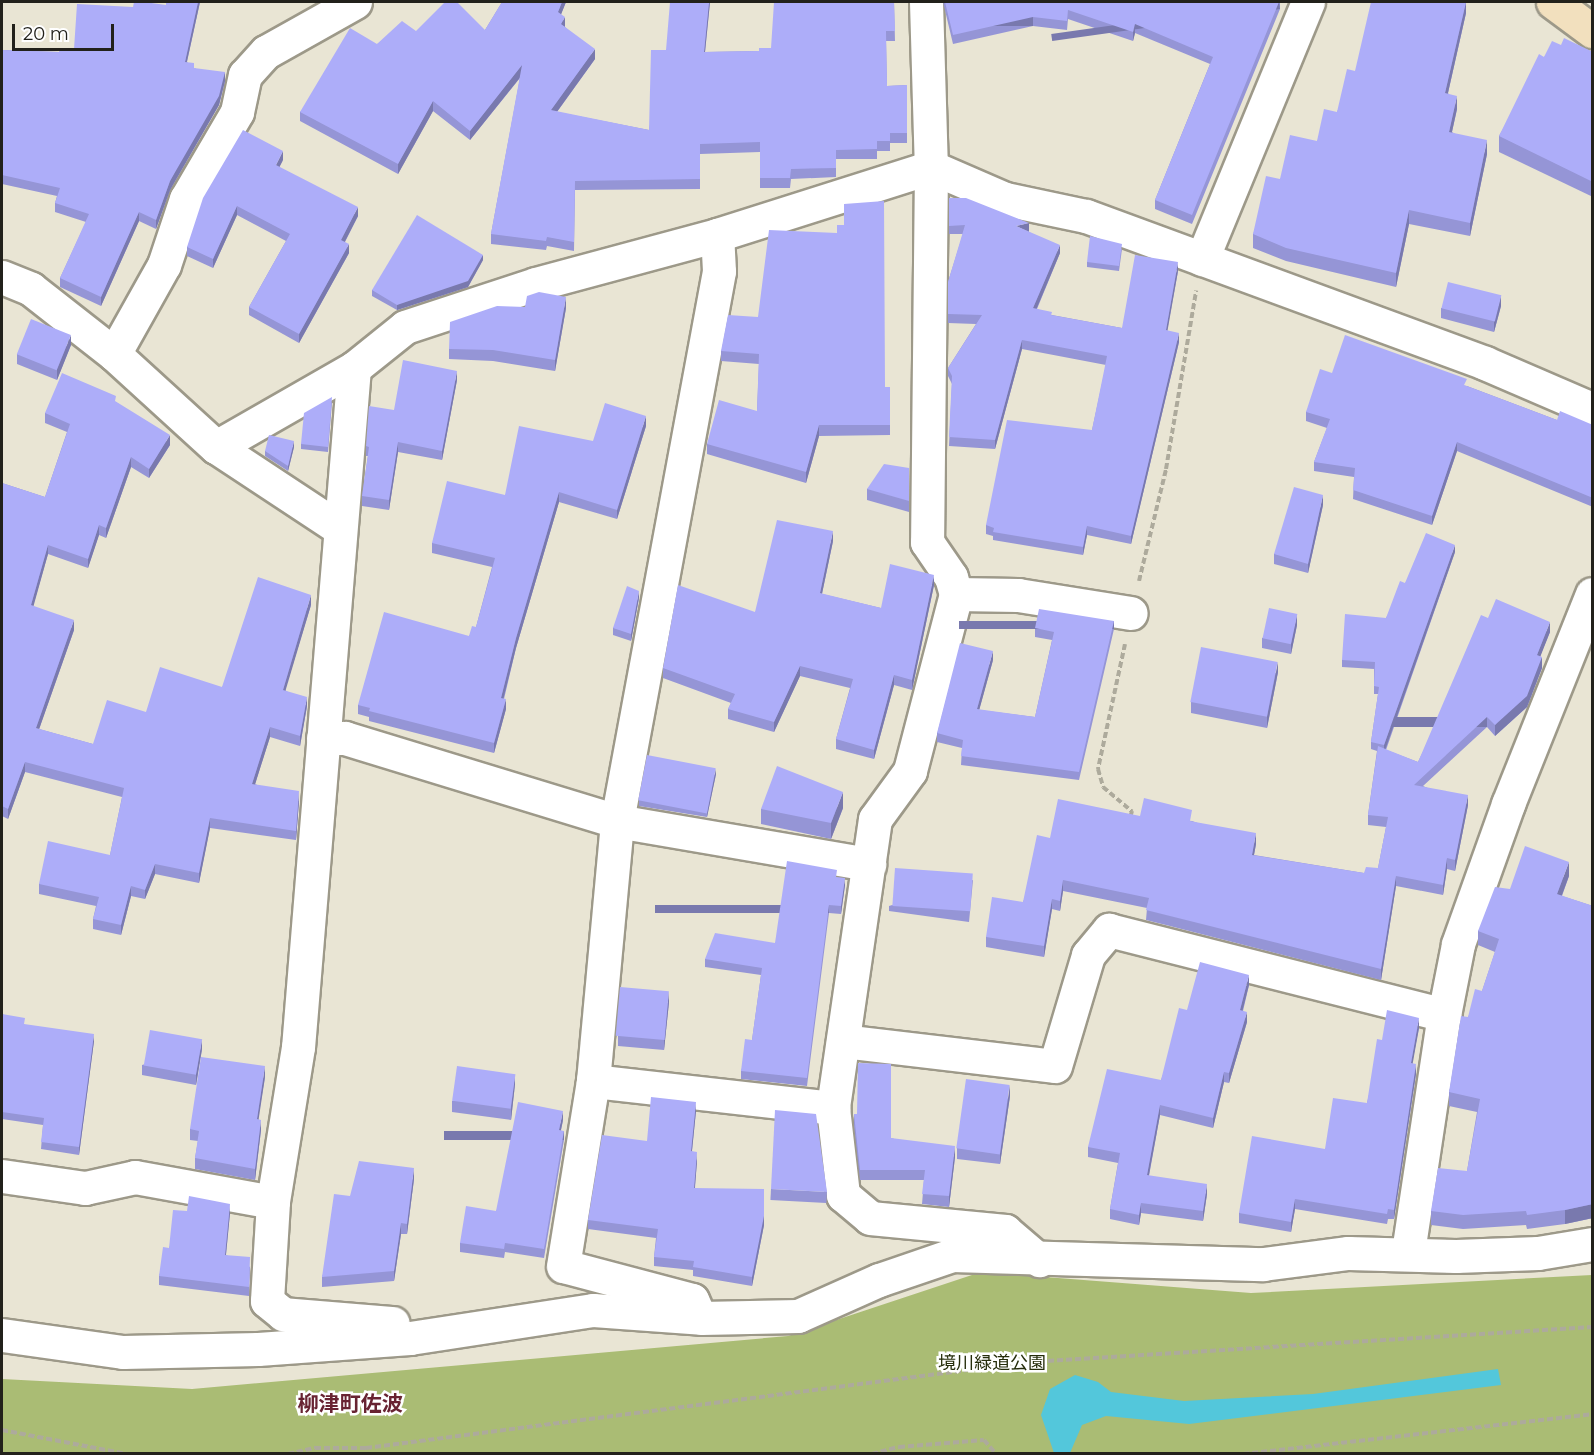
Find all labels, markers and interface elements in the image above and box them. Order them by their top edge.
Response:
scale bar [15,12,117,50]
text: 20 m [23,23,69,45]
park label: 境川緑道公園 [938,1352,1046,1374]
district label: 柳津町佐波 [298,1391,402,1417]

